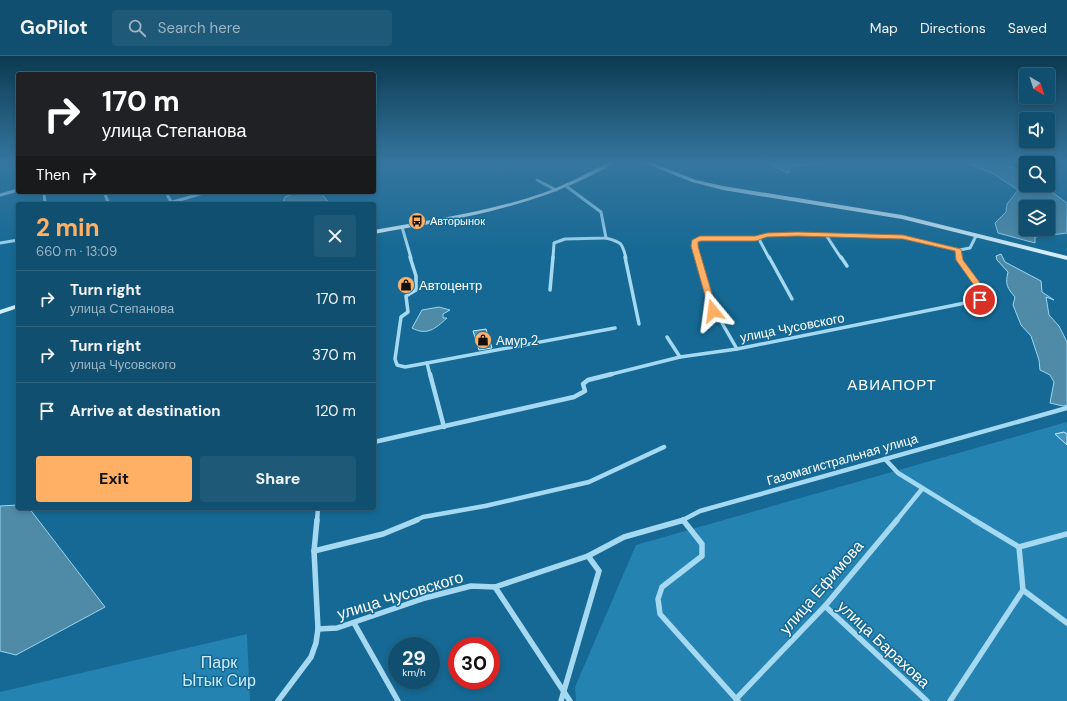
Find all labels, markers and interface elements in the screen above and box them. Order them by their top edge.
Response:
search box [112,10,392,46]
text: GoPilot [20,15,88,40]
icon: search [126,17,148,39]
text: Search here [158,18,241,38]
text: Map [870,19,898,37]
text: Directions [920,19,986,37]
text: Saved [1008,19,1047,37]
north arrow [1019,68,1055,104]
map controls [1019,68,1055,236]
text: 170 m [102,83,180,120]
icon: right [36,88,88,140]
button: sound [1019,112,1055,148]
text: улица Степанова [102,119,246,143]
button: search [1019,156,1055,192]
icon: right [78,164,100,186]
text: Then [36,165,70,185]
button: layers [1019,200,1055,236]
bus stop icon: Авторынок [407,211,427,231]
text: 2 min [36,212,99,243]
place label: Авторынок [430,214,485,228]
button: close [314,215,356,257]
text: 660 m · 13:09 [36,243,117,260]
shop icon: Автоцентр [396,275,416,295]
place label: Автоцентр [419,277,482,294]
text: Turn right [70,280,141,300]
pin [963,283,997,317]
icon: right [36,288,58,310]
text: 170 m [316,289,356,309]
icon: arrive [969,289,991,311]
position arrow [692,290,734,332]
text: улица Степанова [70,300,174,317]
street label: улица Чусовского [738,309,846,346]
shop icon: Амур 2 [473,330,493,350]
place label: Амур 2 [496,332,538,349]
text: Turn right [70,336,141,356]
icon: right [36,344,58,366]
text: 370 m [312,345,356,365]
text: улица Чусовского [70,356,176,373]
district label: АВИАПОРТ [847,375,937,395]
icon: arrive [36,400,58,422]
text: Arrive at destination [70,401,221,421]
text: 120 m [315,401,356,421]
street label: Газомагистральная улица [765,430,920,489]
button: Exit [36,456,192,502]
button: Share [200,456,356,502]
street label: улица Ефимова [775,536,868,639]
street label: улица Чусовского [335,566,466,625]
street label: улица Барахова [833,596,935,693]
speed limit sign: 30 [448,637,500,689]
text: 29 [402,645,426,671]
park label: Парк Ытык Сир [182,652,256,691]
text: km/h [402,666,426,679]

